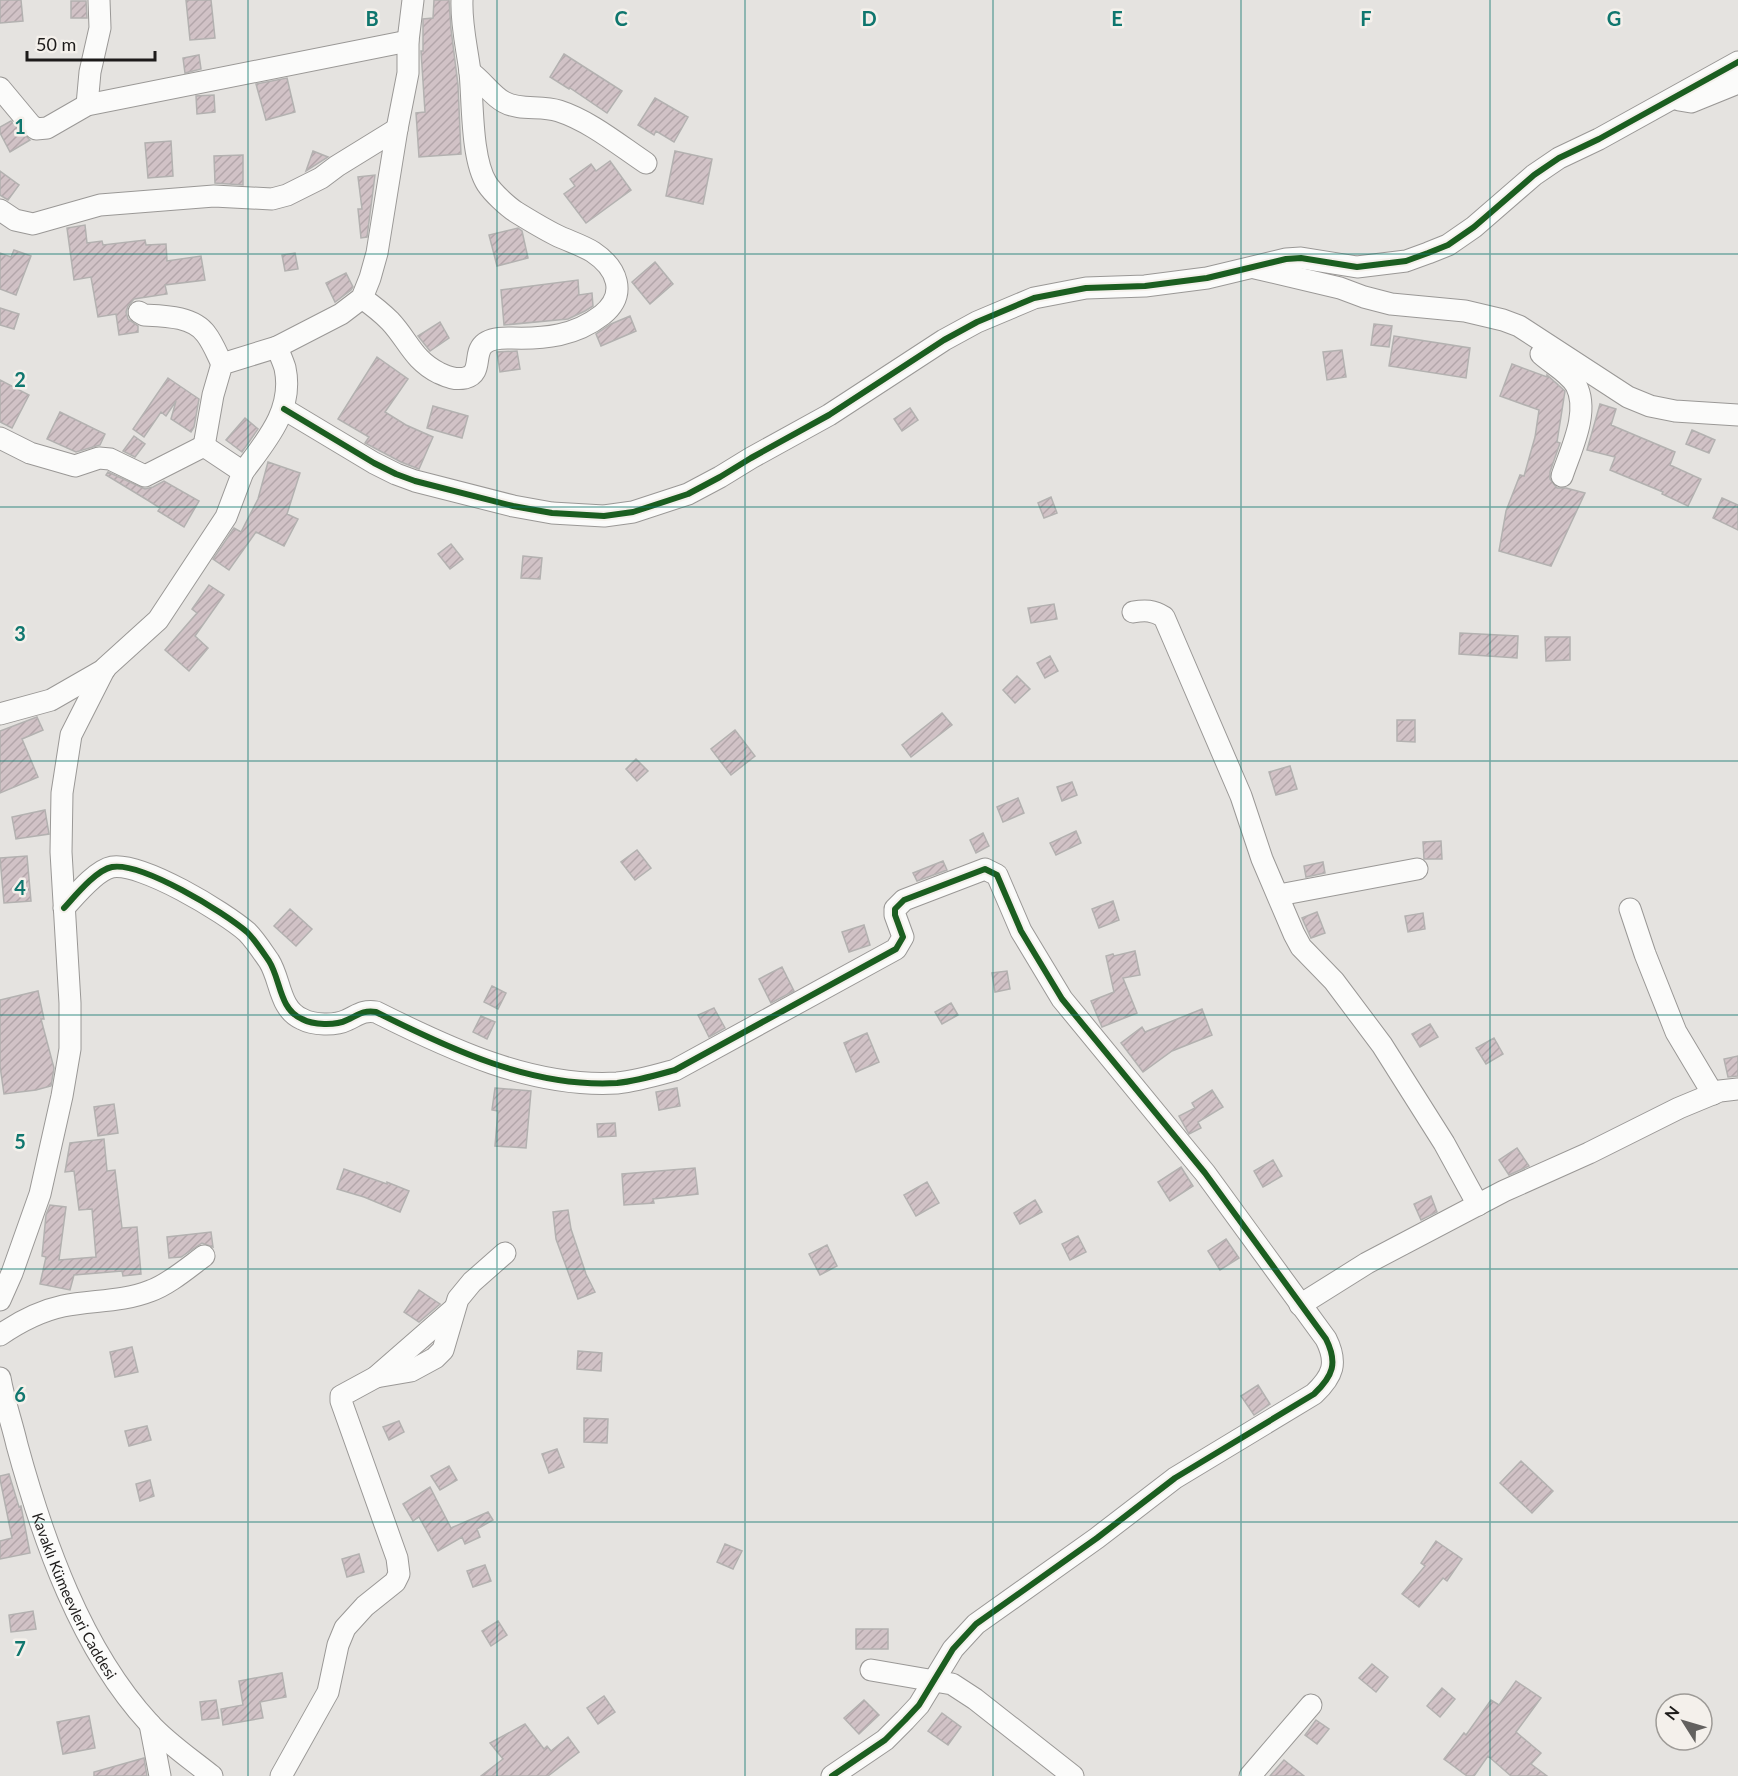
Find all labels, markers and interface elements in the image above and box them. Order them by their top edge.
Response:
text: B [365,6,379,30]
text: C [614,6,628,30]
text: D [861,6,877,30]
text: E [1111,6,1123,30]
text: F [1360,6,1372,30]
text: G [1607,6,1621,30]
scale bar [27,24,154,62]
text: 50 m [36,33,76,55]
text: 1 [14,114,26,138]
text: 2 [14,367,26,391]
text: 3 [14,621,26,645]
text: 4 [14,875,26,899]
text: 5 [14,1129,26,1153]
text: 6 [14,1382,26,1406]
street label: Kavaklı Kümeevleri Caddesi [29,1510,121,1682]
text: 7 [14,1636,26,1660]
north arrow [1654,1692,1714,1752]
text: N [1660,1702,1683,1723]

